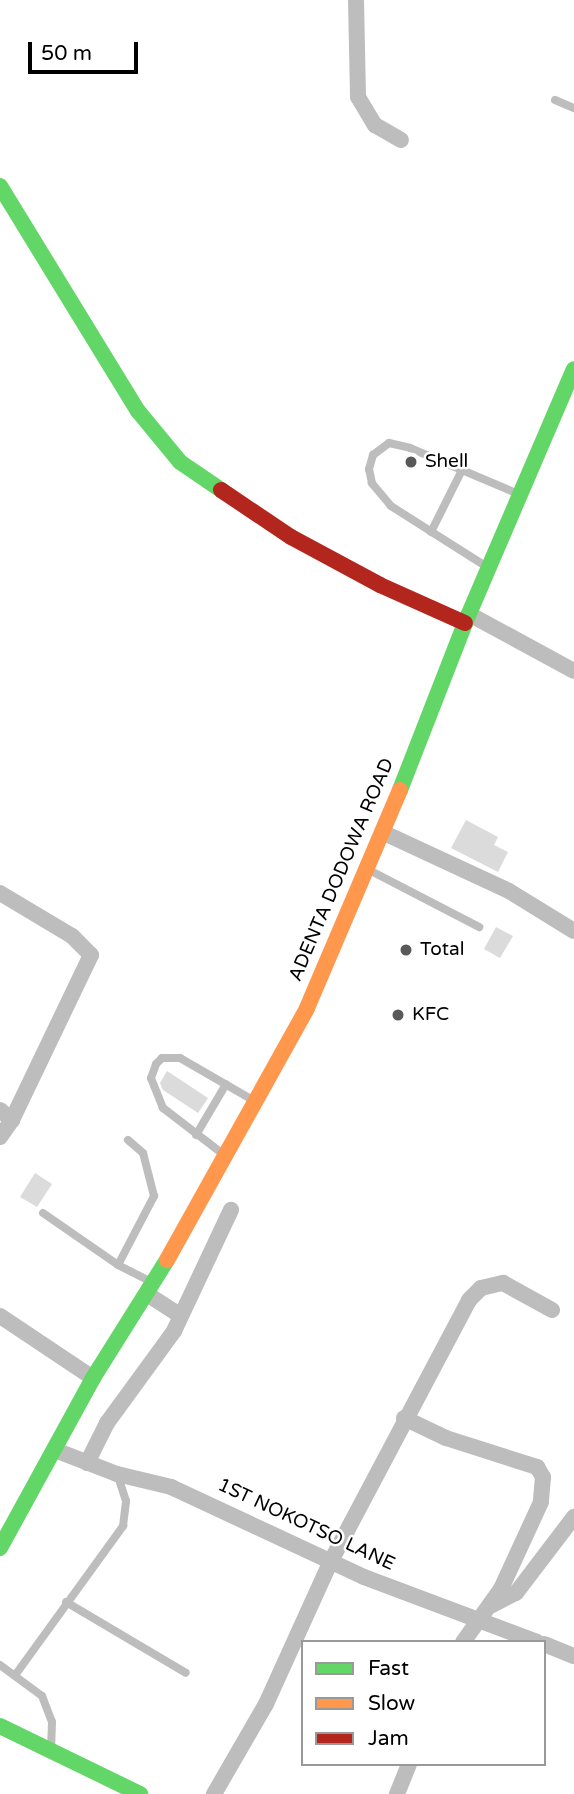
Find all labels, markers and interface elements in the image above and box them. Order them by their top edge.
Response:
scale bar [32,28,142,72]
text: 50 m [41,41,92,66]
place label: Shell [425,451,468,473]
marker: Shell [403,454,419,470]
street label: ADENTA DODOWA ROAD [285,755,399,985]
place label: Total [420,939,464,961]
marker: Total [398,942,414,958]
place label: KFC [412,1004,449,1026]
marker: KFC [390,1007,406,1023]
street label: 1ST NOKOTSO LANE [214,1474,398,1576]
legend [301,1640,546,1766]
text: Fast [368,1656,409,1681]
text: Slow [368,1691,415,1716]
text: Jam [368,1726,409,1751]

